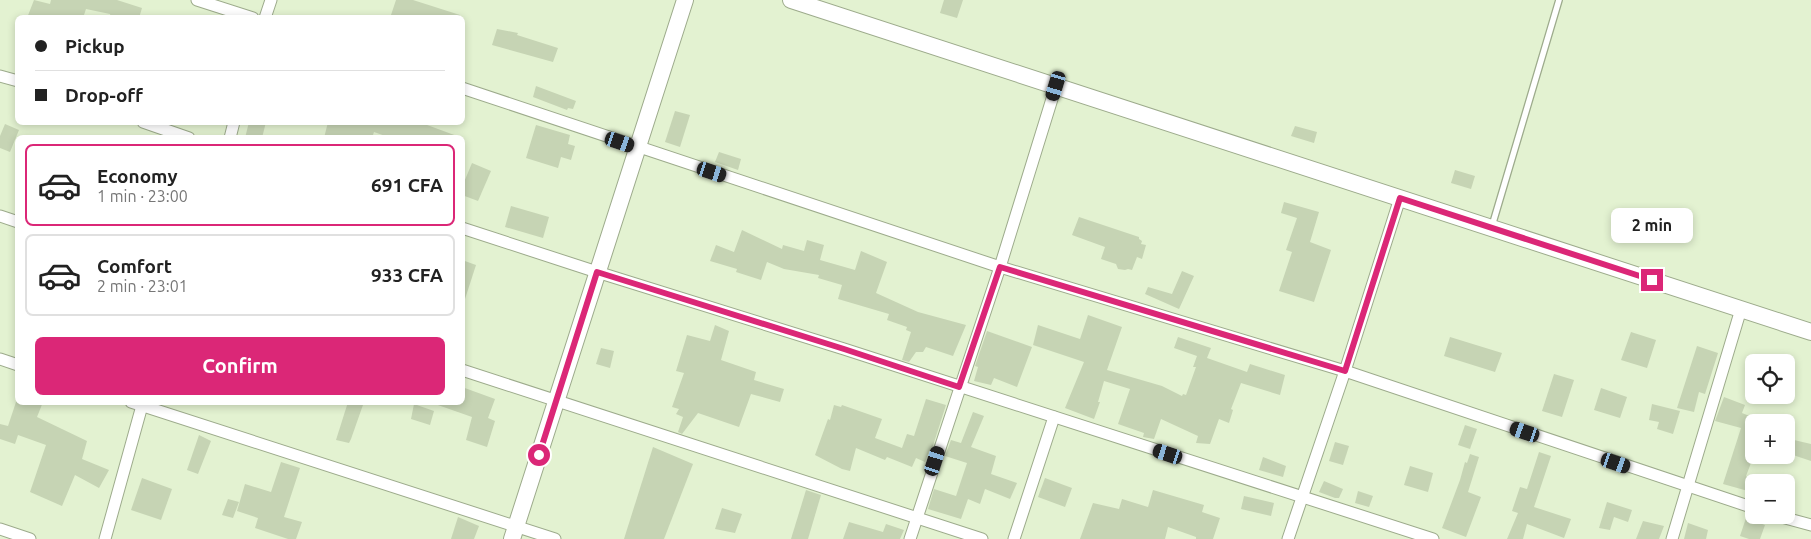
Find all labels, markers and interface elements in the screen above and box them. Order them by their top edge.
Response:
text: Pickup [65,35,125,57]
car [1044,69,1067,103]
text: Drop-off [65,84,143,106]
car [603,130,636,154]
car [695,160,728,184]
icon: car [37,163,82,208]
text: Economy [97,165,178,187]
text: 691 CFA [371,174,443,196]
text: 1 min · 23:00 [97,187,188,205]
callout: 2 min [1611,208,1693,242]
text: 2 min [1632,216,1672,234]
icon: car [37,253,82,298]
text: Comfort [97,255,172,277]
text: 933 CFA [371,264,443,286]
route end [1641,269,1663,291]
text: 2 min · 23:01 [97,277,188,295]
button: Confirm [35,337,445,395]
map controls [1745,354,1795,524]
button: locate [1745,354,1795,404]
button: + [1745,414,1795,464]
car [1508,420,1541,444]
car [1151,442,1184,466]
route start [528,444,550,466]
car [923,444,946,478]
car [1599,451,1632,475]
button: − [1745,474,1795,524]

